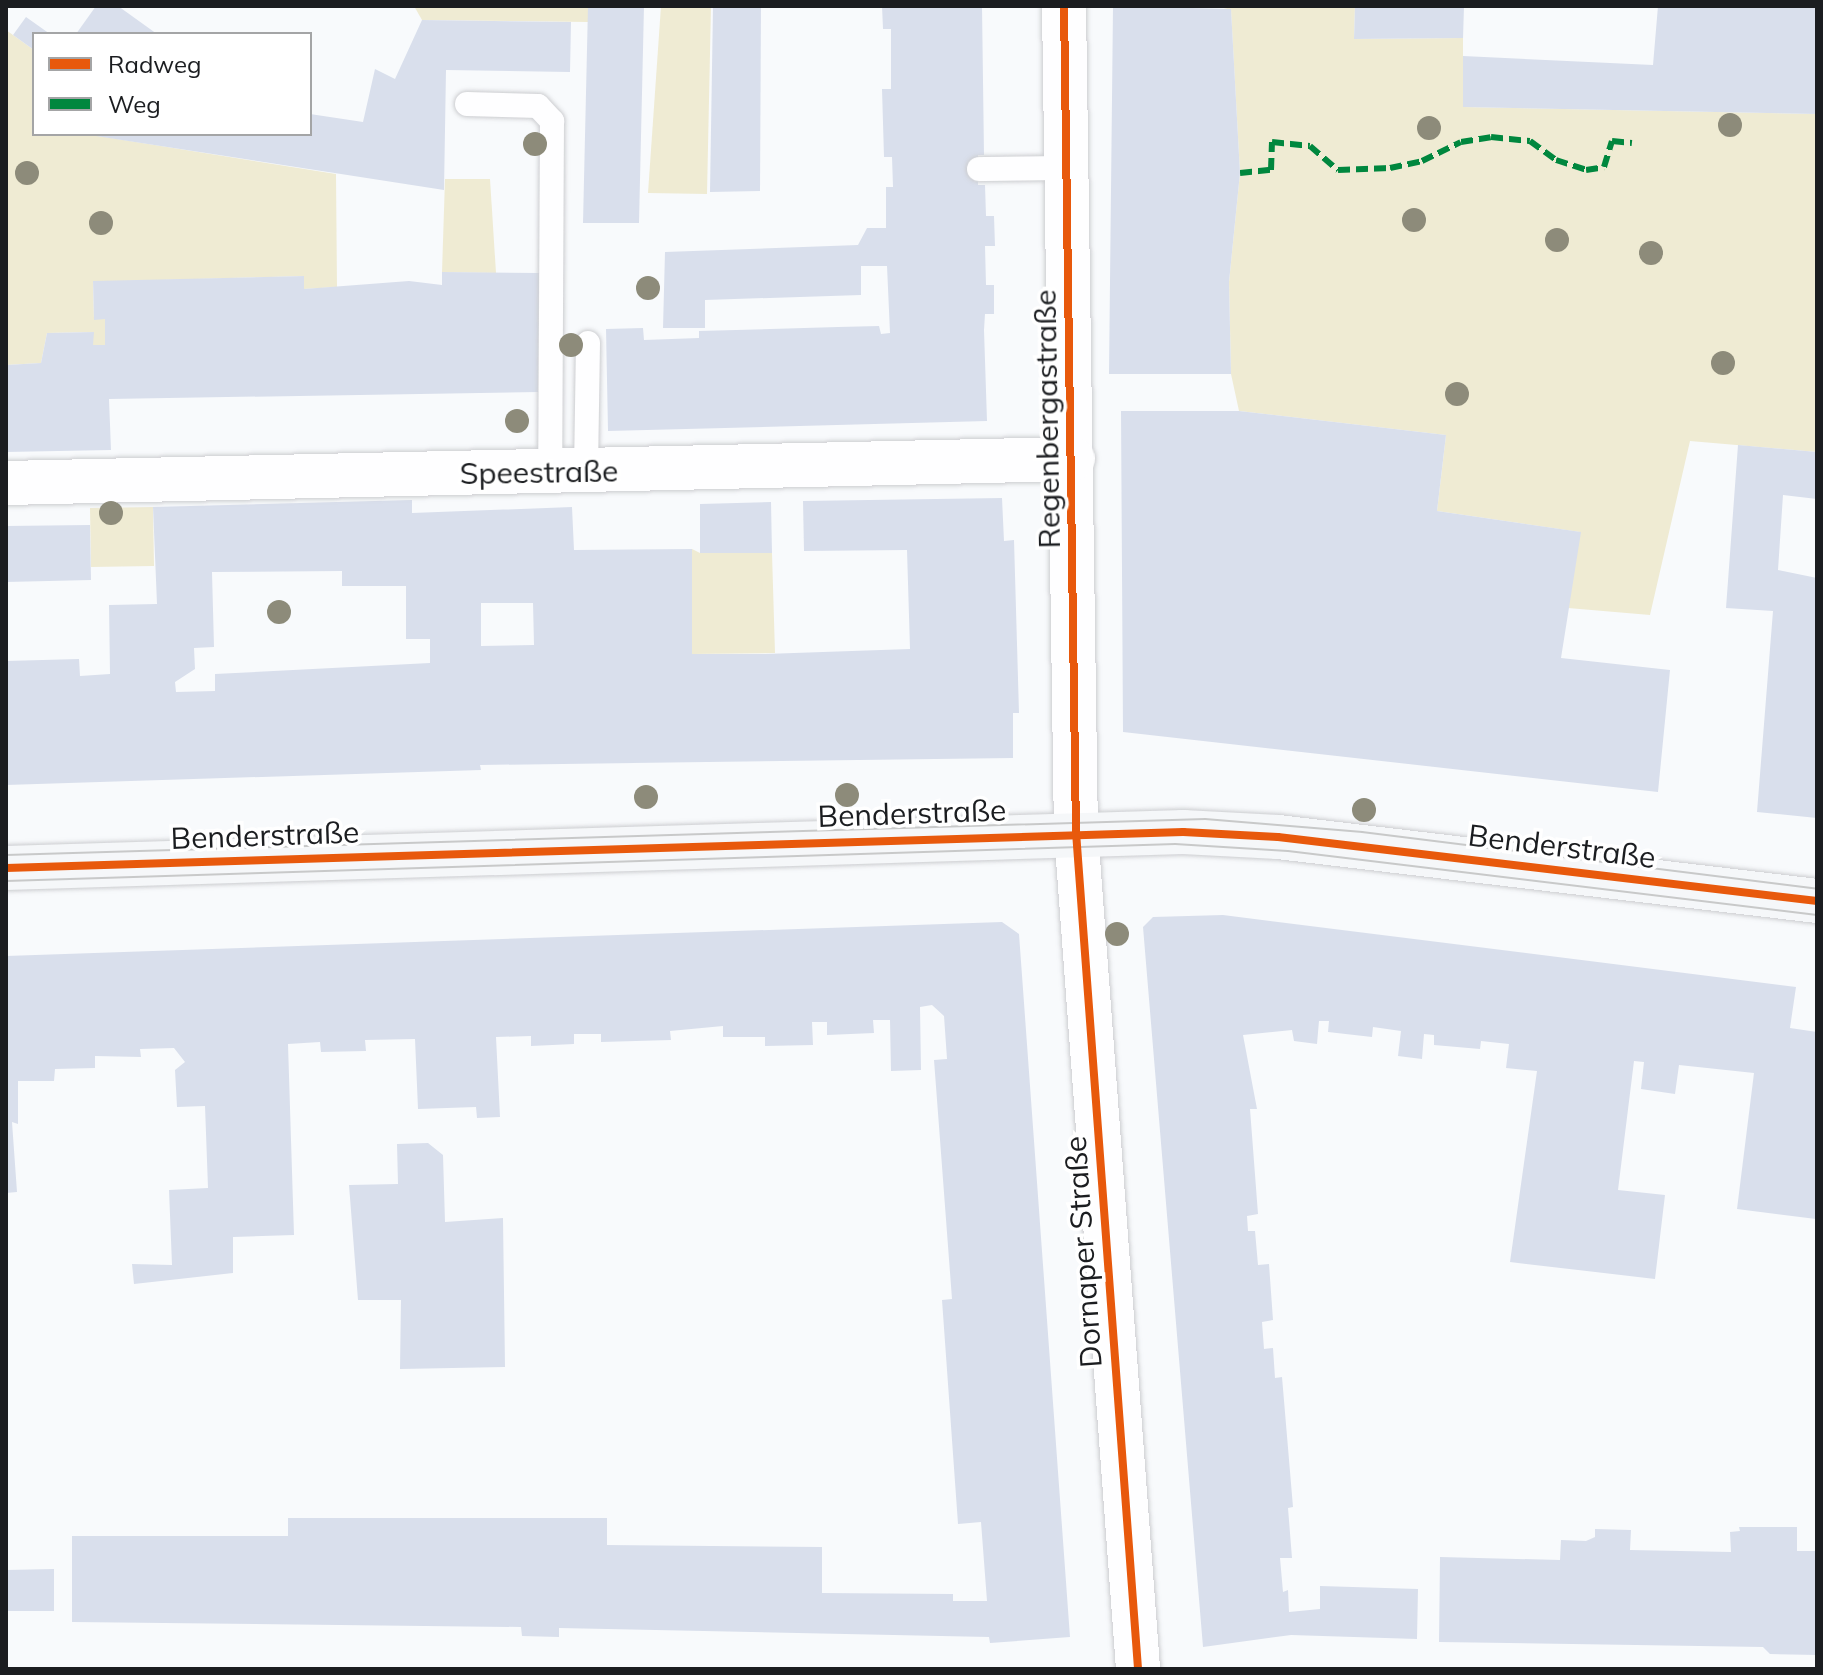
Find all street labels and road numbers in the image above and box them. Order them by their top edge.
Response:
street label: Regenbergastraße [1027,289,1067,549]
street label: Speestraße [459,453,619,491]
street label: Benderstraße [817,792,1007,834]
street label: Benderstraße [170,814,360,856]
street label: Benderstraße [1466,817,1658,875]
street label: Dornaper Straße [1057,1135,1109,1369]

